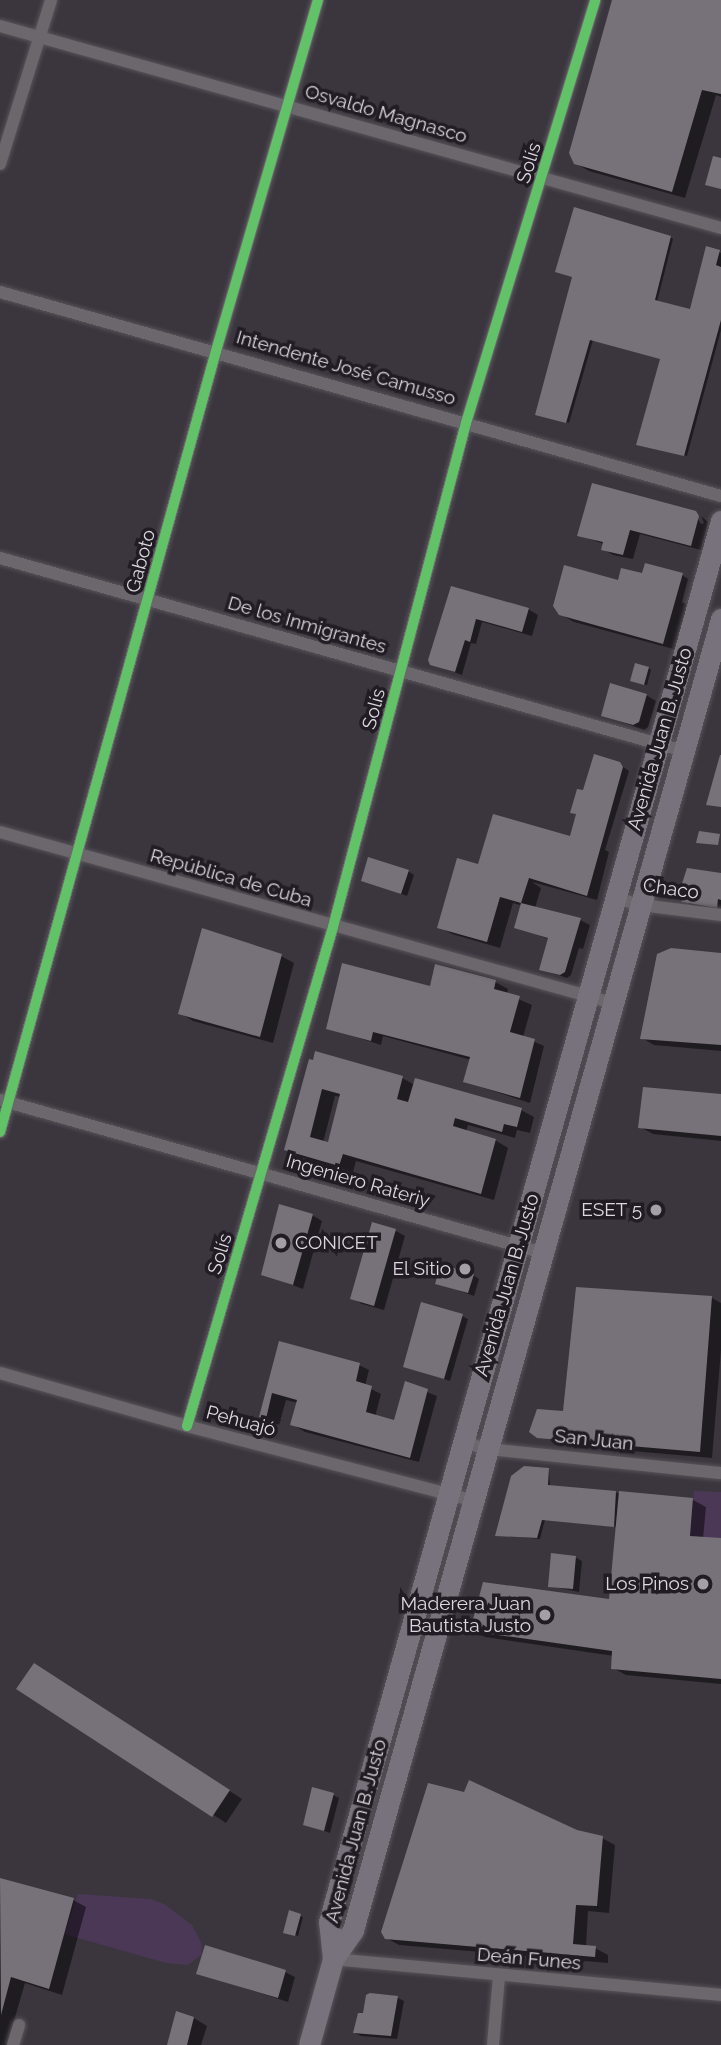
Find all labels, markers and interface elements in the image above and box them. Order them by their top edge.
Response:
street label: Osvaldo Magnasco [302,80,470,148]
street label: Solís [512,140,546,186]
street label: Intendente José Camusso [234,326,458,410]
street label: Gaboto [122,527,160,595]
street label: De los Inmigrantes [225,591,389,659]
street label: Avenida Juan B. Justo [623,644,697,834]
street label: Solís [358,686,390,732]
street label: República de Cuba [148,844,314,912]
street label: Chaco [642,874,700,904]
street label: Ingeniero Rateriy [283,1150,433,1212]
street label: Avenida Juan B. Justo [470,1190,544,1380]
place label: ESET 5 [581,1199,642,1221]
marker: ESET 5 [648,1202,664,1218]
street label: Solís [203,1231,237,1277]
place label: CONICET [295,1232,378,1254]
marker: CONICET [273,1235,289,1251]
place label: El Sitio [392,1258,451,1280]
marker: El Sitio [457,1261,473,1277]
street label: Pehuajó [204,1401,278,1441]
street label: San Juan [553,1425,635,1455]
place label: Los Pinos [605,1573,689,1595]
marker: Los Pinos [695,1576,711,1592]
place label: Maderera Juan Bautista Justo [400,1593,531,1637]
marker: Maderera Juan Bautista Justo [537,1607,553,1623]
street label: Avenida Juan B. Justo [320,1736,392,1926]
street label: Deán Funes [476,1943,582,1975]

